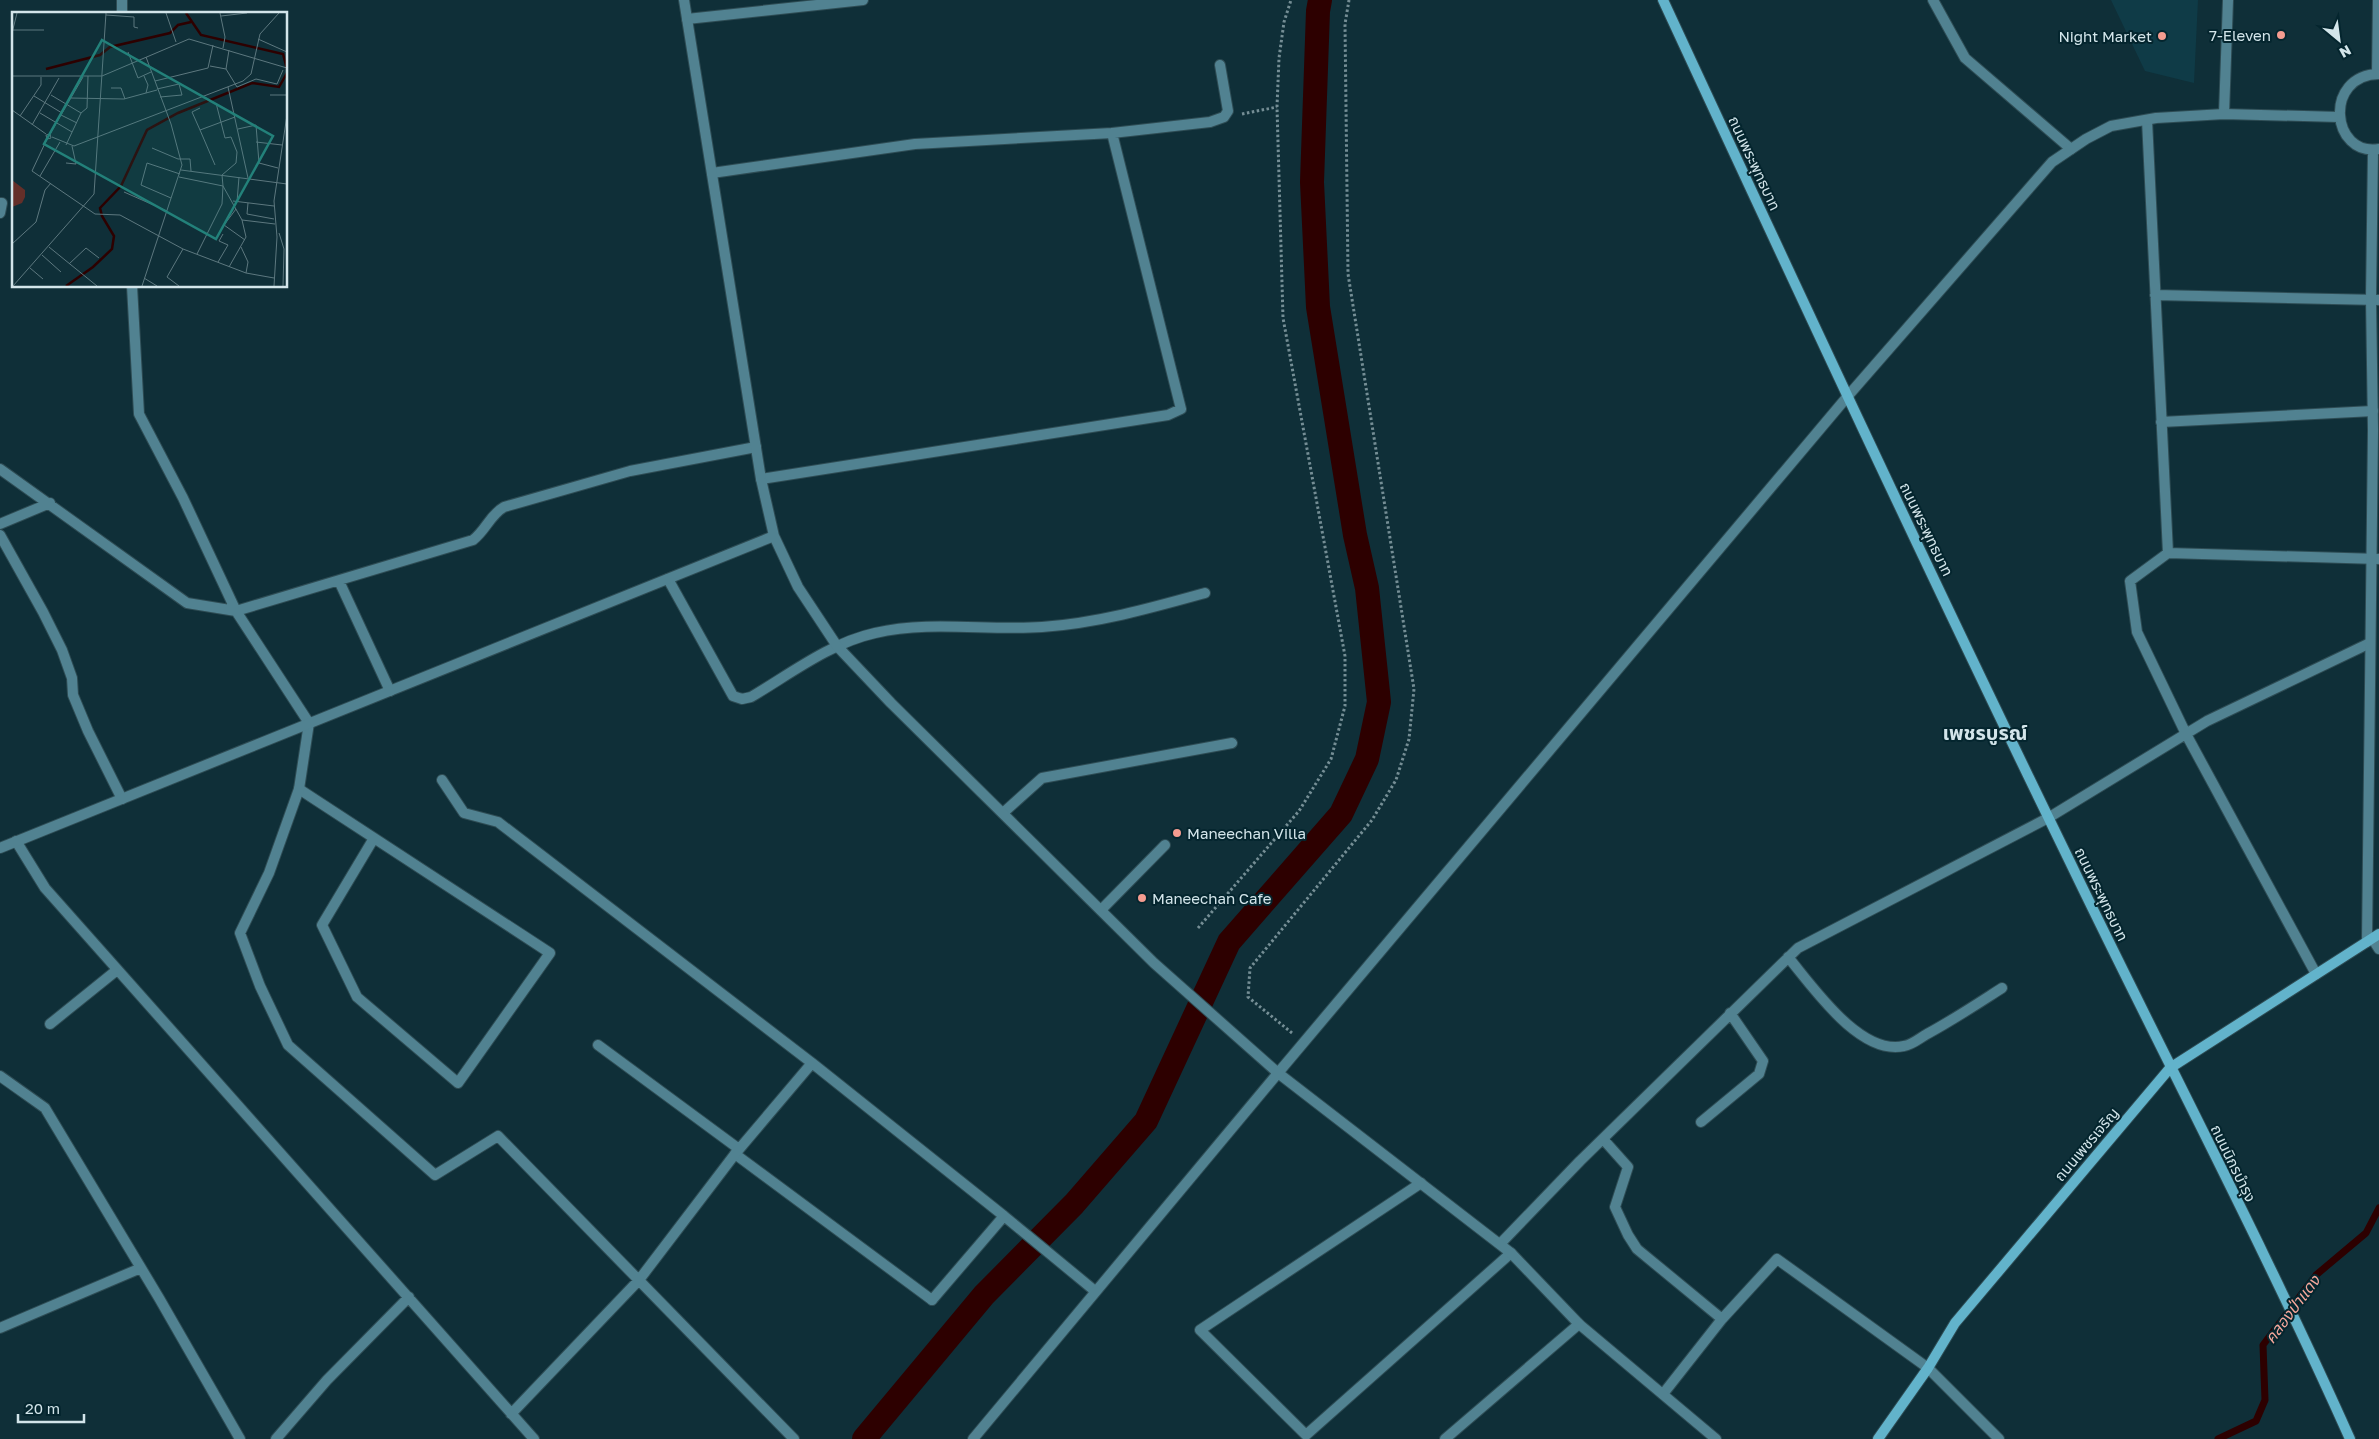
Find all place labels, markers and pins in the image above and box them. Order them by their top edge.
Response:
place label: 7-Eleven [2209,26,2271,44]
place label: Night Market [2058,27,2152,45]
marker: 7-Eleven [2275,29,2287,41]
marker: Night Market [2156,30,2168,42]
place label: Maneechan Villa [1187,824,1306,842]
marker: Maneechan Villa [1171,827,1183,839]
place label: Maneechan Cafe [1152,889,1272,907]
marker: Maneechan Cafe [1136,892,1148,904]

